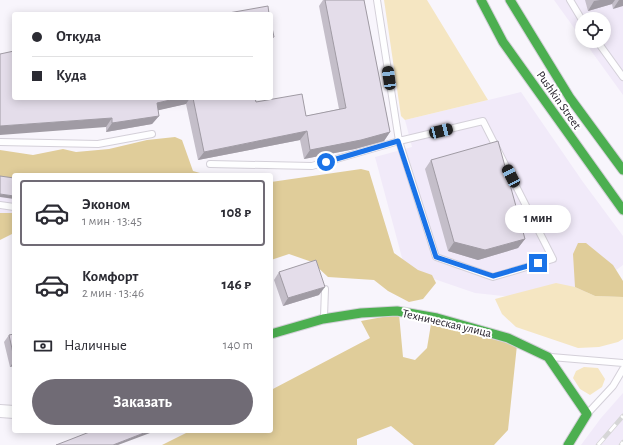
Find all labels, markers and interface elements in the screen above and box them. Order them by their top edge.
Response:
map controls [575,12,611,48]
button: locate [575,12,611,48]
text: Откуда [56,29,101,44]
car [381,65,397,91]
text: Куда [56,68,87,83]
street label: Pushkin Street [535,69,583,131]
car [428,122,454,140]
route start [317,153,335,171]
car [500,163,522,189]
icon: car [34,195,70,231]
text: Эконом [82,197,130,212]
text: 108 ₽ [221,205,251,220]
callout: 1 мин [505,205,571,233]
text: 1 мин [524,212,553,225]
text: 1 мин · 13:45 [82,215,142,228]
route end [529,254,547,272]
icon: car [34,267,70,303]
text: Комфорт [82,269,138,284]
text: 146 ₽ [222,277,251,292]
text: 2 мин · 13:46 [82,287,144,300]
street label: Техническая улица [401,307,493,340]
icon: cash [32,335,54,357]
text: Наличные [64,338,127,353]
text: 140 m [223,339,253,352]
button: Заказать [32,379,253,425]

